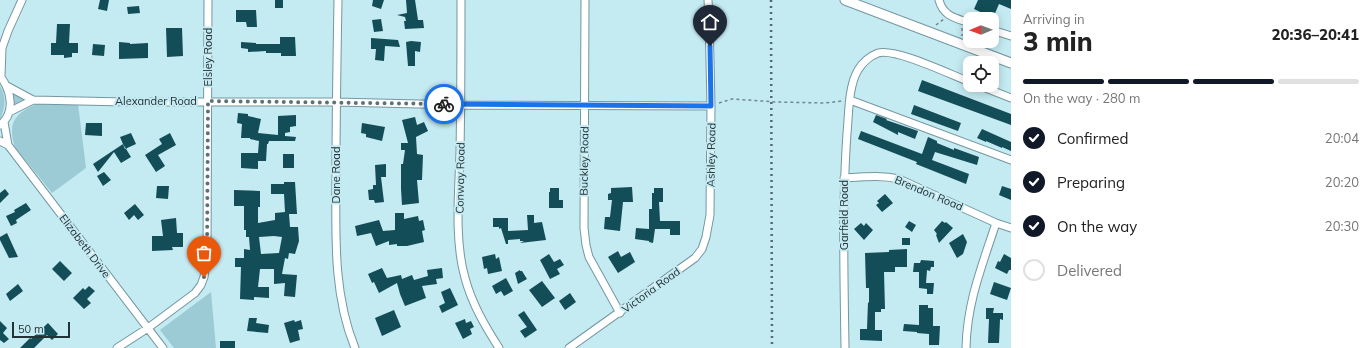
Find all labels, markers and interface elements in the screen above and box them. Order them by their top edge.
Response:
pin [693,5,727,46]
icon: home [699,11,721,33]
text: Arriving in [1023,11,1085,27]
north arrow [963,12,999,48]
map controls [963,12,999,92]
text: 3 min [1023,25,1093,58]
text: 20:36–20:41 [1272,25,1359,44]
street label: Elsley Road [201,28,215,86]
button: locate [963,56,999,92]
courier [424,84,464,124]
text: On the way · 280 m [1023,90,1140,106]
icon: bike [433,93,455,115]
street label: Alexander Road [115,94,197,108]
street label: Ashley Road [703,123,719,187]
street label: Buckley Road [576,126,592,196]
icon: check [1023,127,1045,149]
text: Confirmed [1057,129,1128,148]
text: 20:04 [1325,130,1359,146]
street label: Conway Road [452,142,468,214]
street label: Dane Road [329,146,343,204]
icon: check [1023,171,1045,193]
street label: Brendon Road [893,172,965,214]
text: Preparing [1057,173,1125,192]
text: 20:20 [1325,174,1359,190]
street label: Garfield Road [837,180,851,250]
street label: Elizabeth Drive [56,211,114,281]
icon: check [1023,215,1045,237]
text: On the way [1057,217,1137,236]
text: 20:30 [1325,218,1359,234]
pin [187,236,221,277]
icon: bag [193,242,215,264]
text: Delivered [1057,261,1122,280]
street label: Victoria Road [619,264,683,316]
scale bar [12,320,70,339]
text: 50 m [18,322,44,336]

